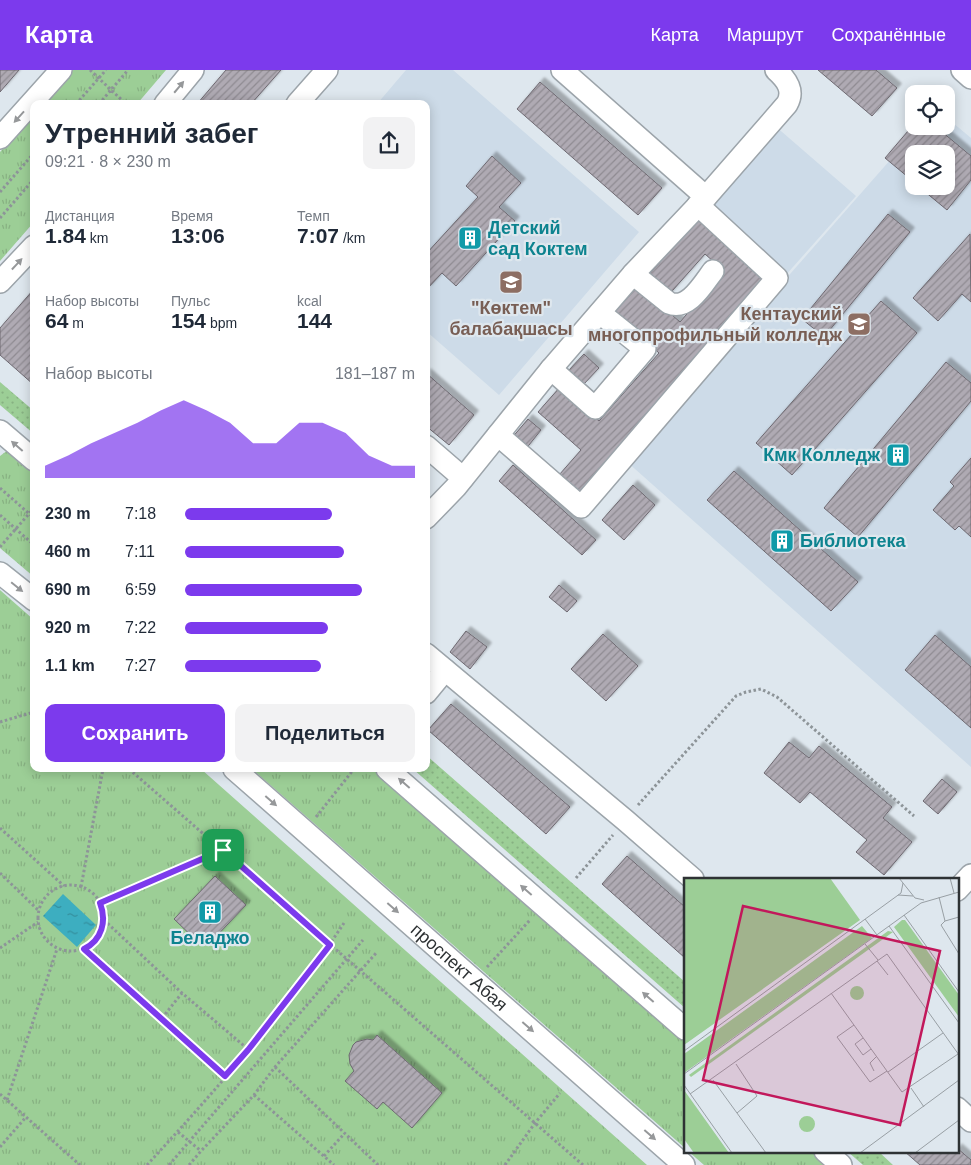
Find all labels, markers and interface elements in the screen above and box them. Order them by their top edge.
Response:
text: Карта [25,21,93,48]
text: Карта [651,25,699,45]
text: Маршрут [727,25,803,45]
text: Сохранённые [831,25,946,45]
one-way arrow [173,81,184,94]
map controls [905,85,955,195]
button: locate [905,85,955,135]
one-way arrow [14,111,25,123]
button: share [363,117,415,169]
text: Утренний забег [45,118,259,149]
button: layers [905,145,955,195]
text: 09:21 · 8 × 230 m [45,153,171,170]
text: Дистанция [45,208,115,224]
text: Время [171,208,213,224]
text: Темп [297,208,330,224]
place label: Детский сад Коктем [488,218,588,259]
text: 1.84 [45,224,86,247]
text: 13:06 [171,224,225,247]
text: 7:07 [297,224,339,247]
building icon: Детский сад Коктем [457,225,483,251]
text: km [86,230,108,246]
text: /km [339,230,365,246]
one-way arrow [11,258,23,270]
school or university icon: "Көктем" балабақшасы [498,269,524,295]
text: Набор высоты [45,293,139,309]
text: Пульс [171,293,210,309]
text: kcal [297,293,322,309]
place label: "Көктем" балабақшасы [449,298,573,339]
place label: Кентауский многопрофильный колледж [588,304,842,345]
text: 64 [45,309,68,332]
text: 154 [171,309,206,332]
text: 144 [297,309,332,332]
school or university icon: Кентауский многопрофильный колледж [846,311,872,337]
text: m [68,315,84,331]
text: bpm [206,315,237,331]
text: Набор высоты [45,365,152,382]
text: 181–187 m [335,365,415,382]
one-way arrow [10,440,23,451]
building icon: Кмк Колледж [885,442,911,468]
place label: Кмк Колледж [763,445,880,465]
text: 230 m [45,505,90,522]
text: 7:18 [125,505,156,522]
building icon: Библиотека [769,528,795,554]
place label: Библиотека [800,531,907,551]
text: 460 m [45,543,90,560]
text: 7:11 [125,543,155,560]
one-way arrow [10,581,23,592]
text: 690 m [45,581,90,598]
text: 6:59 [125,581,156,598]
text: 920 m [45,619,90,636]
text: 7:22 [125,619,156,636]
text: 1.1 km [45,657,95,674]
text: 7:27 [125,657,156,674]
button: Сохранить [45,704,225,762]
button: Поделиться [235,704,415,762]
one-way arrow [398,777,410,789]
one-way arrow [264,795,276,807]
pin [202,829,244,871]
icon: arrive [209,836,237,864]
inset map [684,878,958,1152]
one-way arrow [520,885,532,896]
building icon: Беладжо [197,899,223,925]
one-way arrow [386,903,399,914]
street label: проспект Абая [407,920,511,1015]
place label: Беладжо [170,928,250,948]
one-way arrow [643,991,655,1003]
one-way arrow [521,1022,534,1033]
one-way arrow [643,1129,655,1141]

